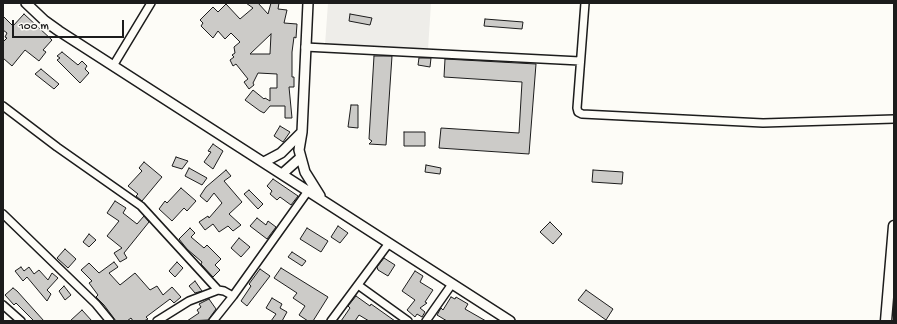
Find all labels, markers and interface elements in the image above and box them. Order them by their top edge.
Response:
scale bar [14,12,126,38]
text: 100 m [19,20,49,34]

